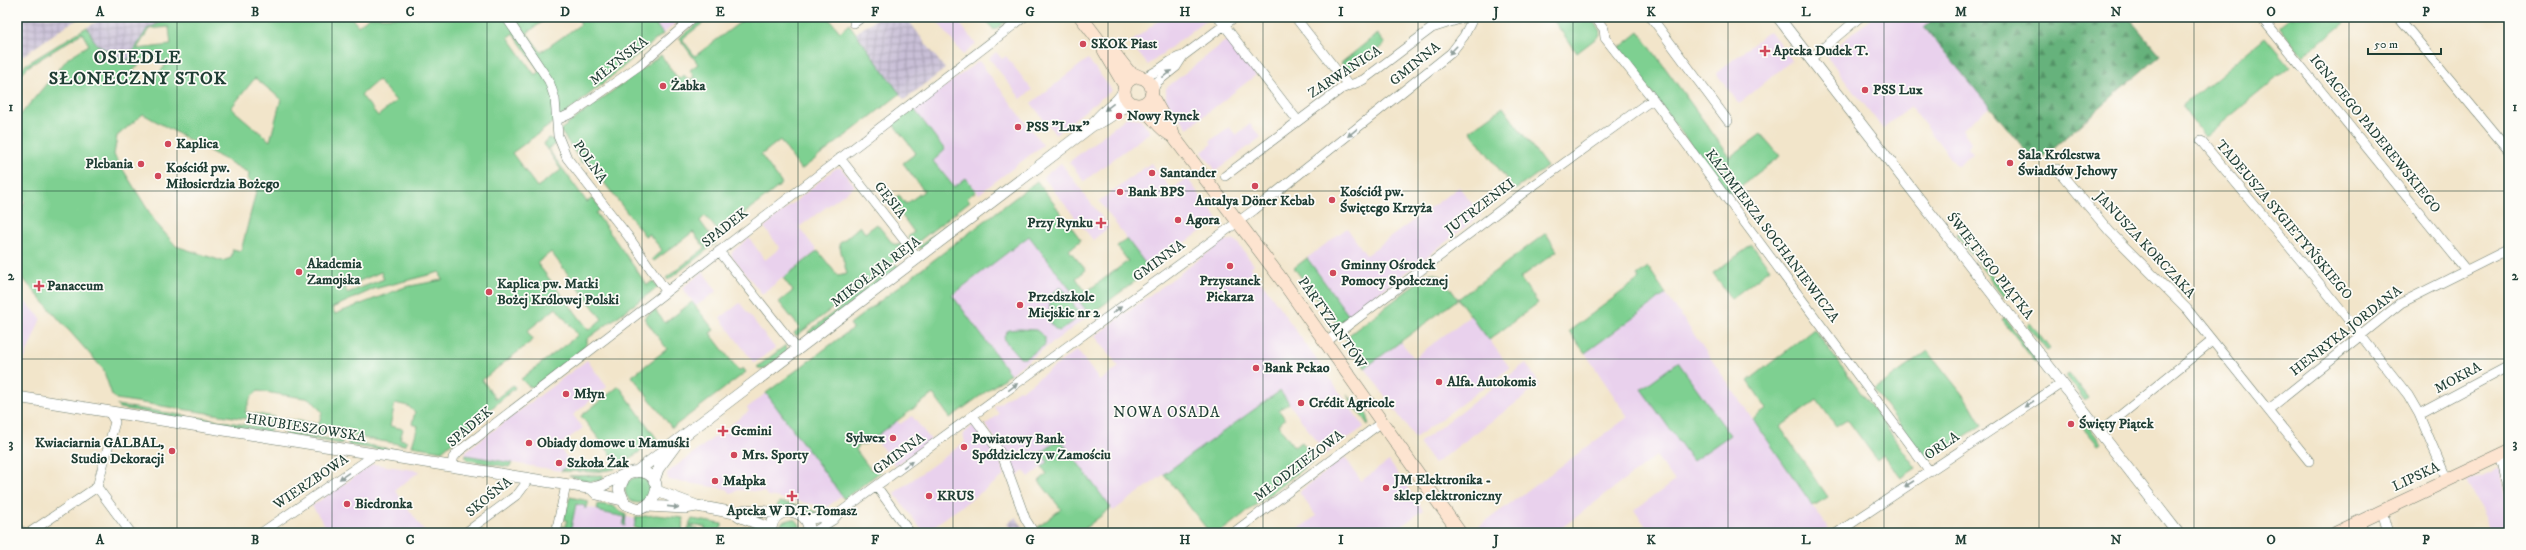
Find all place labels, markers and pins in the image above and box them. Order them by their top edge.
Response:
place label: SKOK Piast [1091,35,1158,53]
marker: SKOK Piast [1078,39,1088,49]
place label: Apteka Dudek T. [1772,42,1868,60]
marker: Apteka Dudek T. [1760,46,1770,56]
place label: Żabka [671,77,706,95]
marker: Żabka [658,81,668,91]
place label: PSS Lux [1873,81,1923,99]
marker: PSS Lux [1860,85,1870,95]
place label: Nowy Rynek [1127,107,1200,125]
marker: Nowy Rynek [1114,111,1124,121]
place label: PSS "Lux" [1026,118,1089,136]
marker: PSS "Lux" [1013,122,1023,132]
place label: Kaplica [176,135,220,153]
marker: Kaplica [163,139,173,149]
place label: Sala Królestwa Świadków Jehowy [2018,146,2117,180]
place label: Plebania [86,155,134,173]
marker: Sala Królestwa Świadków Jehowy [2005,158,2015,168]
marker: Plebania [136,159,146,169]
place label: Kościół pw. Miłosierdzia Bożego [166,159,280,193]
place label: Santander [1160,164,1217,182]
marker: Santander [1147,168,1157,178]
marker: Kościół pw. Miłosierdzia Bożego [153,171,163,181]
marker: Antalya Döner Kebab [1250,181,1260,191]
place label: Bank BPS [1128,183,1184,201]
place label: Kościół pw. Świętego Krzyża [1340,183,1433,217]
marker: Bank BPS [1115,187,1125,197]
place label: Antalya Döner Kebab [1194,192,1315,210]
marker: Kościół pw. Świętego Krzyża [1327,195,1337,205]
place label: Agora [1185,211,1221,229]
place label: Przy Rynku [1027,214,1093,232]
marker: Agora [1173,215,1183,225]
marker: Przy Rynku [1096,218,1106,228]
place label: Akademia Zamojska [306,255,363,289]
place label: Gminny Ośrodek Pomocy Społecznej [1341,256,1448,290]
marker: Przystanek Piekarza [1225,261,1235,271]
marker: Akademia Zamojska [294,267,304,277]
marker: Gminny Ośrodek Pomocy Społecznej [1328,268,1338,278]
place label: Przystanek Piekarza [1199,272,1262,306]
place label: Kaplica pw. Matki Bożej Królowej Polski [497,275,619,309]
place label: Panaceum [47,277,104,295]
marker: Panaceum [34,281,44,291]
marker: Kaplica pw. Matki Bożej Królowej Polski [484,287,494,297]
place label: Przedszkole Miejskie nr 2 [1028,288,1101,322]
marker: Przedszkole Miejskie nr 2 [1015,300,1025,310]
place label: Bank Pekao [1264,359,1330,377]
marker: Bank Pekao [1251,363,1261,373]
place label: Alfa. Autokomis [1446,373,1537,391]
marker: Alfa. Autokomis [1434,377,1444,387]
place label: Młyn [574,385,605,403]
marker: Młyn [561,389,571,399]
place label: Crédit Agricole [1309,394,1395,412]
marker: Crédit Agricole [1296,398,1306,408]
place label: Święty Piątek [2079,415,2155,433]
marker: Święty Piątek [2066,419,2076,429]
place label: Gemini [731,422,772,440]
marker: Gemini [718,426,728,436]
place label: Sylwex [846,429,885,447]
place label: Powiatowy Bank Spółdzielczy w Zamościu [972,430,1111,464]
marker: Sylwex [888,433,898,443]
place label: Kwiaciarnia GALBAL, Studio Dekoracji [35,434,164,468]
place label: Obiady domowe u Mamuśki [537,434,690,452]
marker: Obiady domowe u Mamuśki [524,438,534,448]
marker: Powiatowy Bank Spółdzielczy w Zamościu [959,442,969,452]
marker: Kwiaciarnia GALBAL, Studio Dekoracji [167,446,177,456]
place label: Mrs. Sporty [742,446,809,464]
marker: Mrs. Sporty [729,450,739,460]
place label: Szkoła Żak [567,454,630,472]
marker: Szkoła Żak [554,458,564,468]
place label: JM Elektronika - sklep elektroniczny [1392,471,1502,505]
place label: Małpka [723,472,767,490]
marker: Małpka [710,476,720,486]
marker: JM Elektronika - sklep elektroniczny [1381,483,1391,493]
place label: KRUS [937,487,974,505]
marker: Apteka W D.T. Tomasz [787,491,797,501]
marker: KRUS [924,491,934,501]
place label: Biedronka [355,495,413,513]
marker: Biedronka [342,499,352,509]
place label: Apteka W D.T. Tomasz [726,502,858,520]

